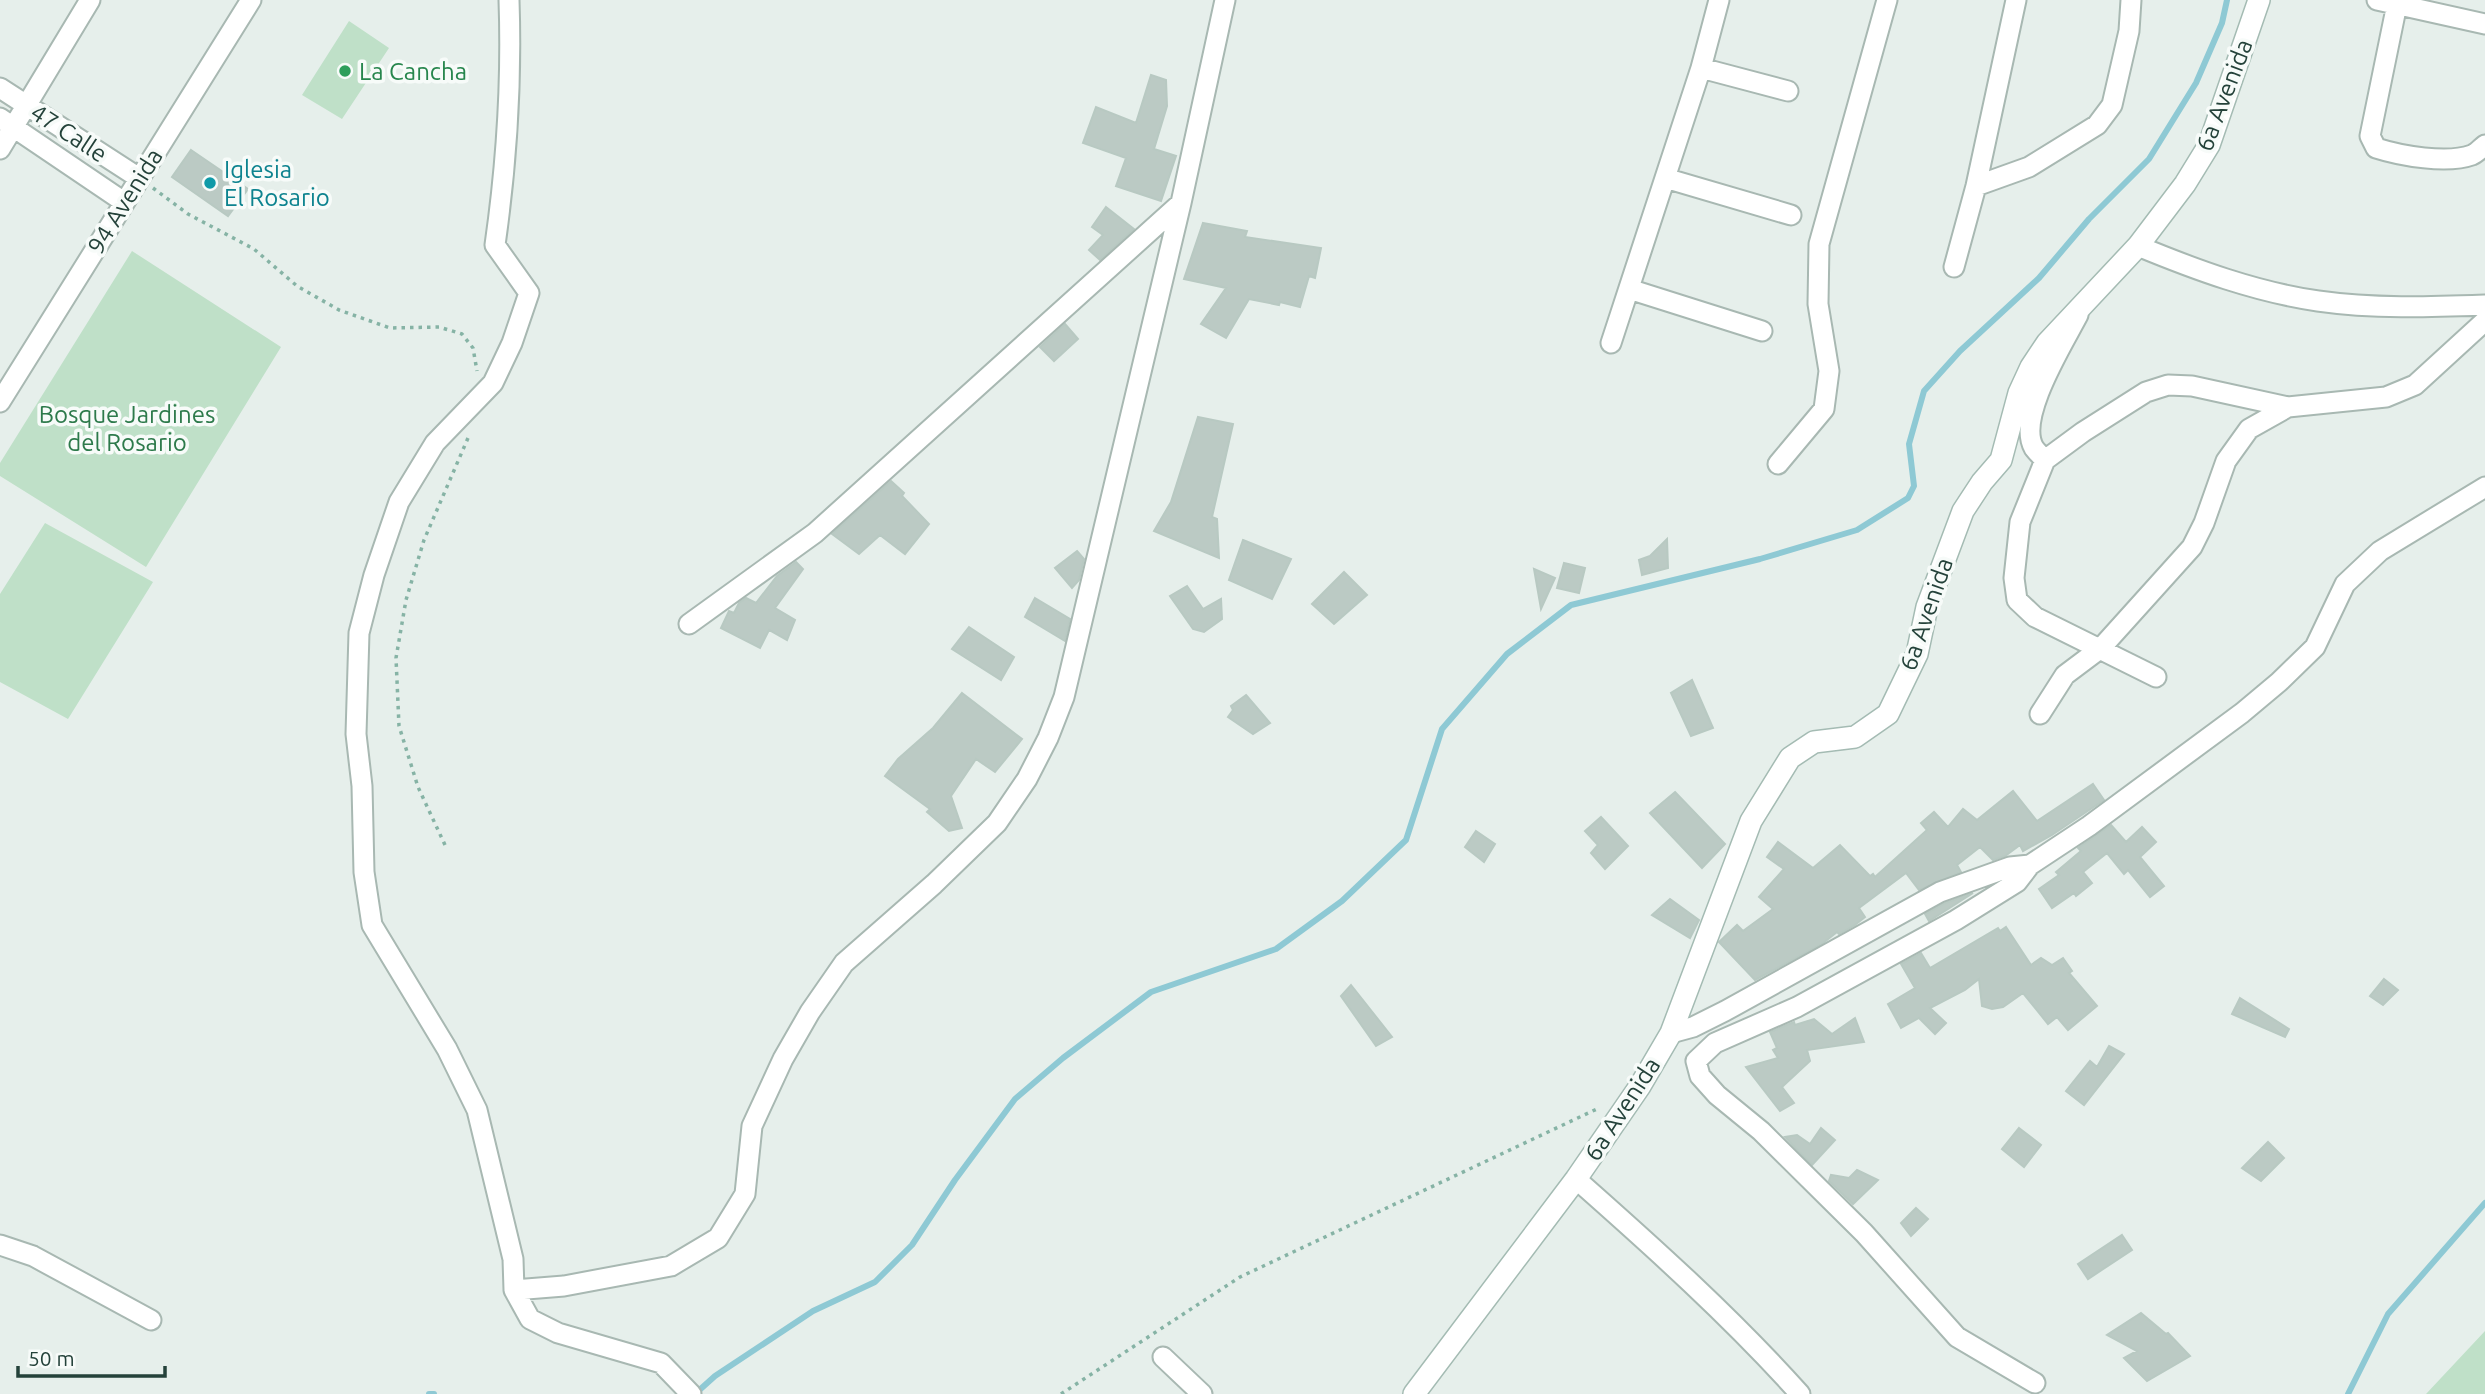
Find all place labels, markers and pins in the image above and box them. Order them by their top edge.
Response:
place label: La Cancha [359,58,467,85]
marker: La Cancha [337,63,353,79]
place label: Iglesia El Rosario [224,156,330,211]
marker: Iglesia El Rosario [202,175,218,191]

